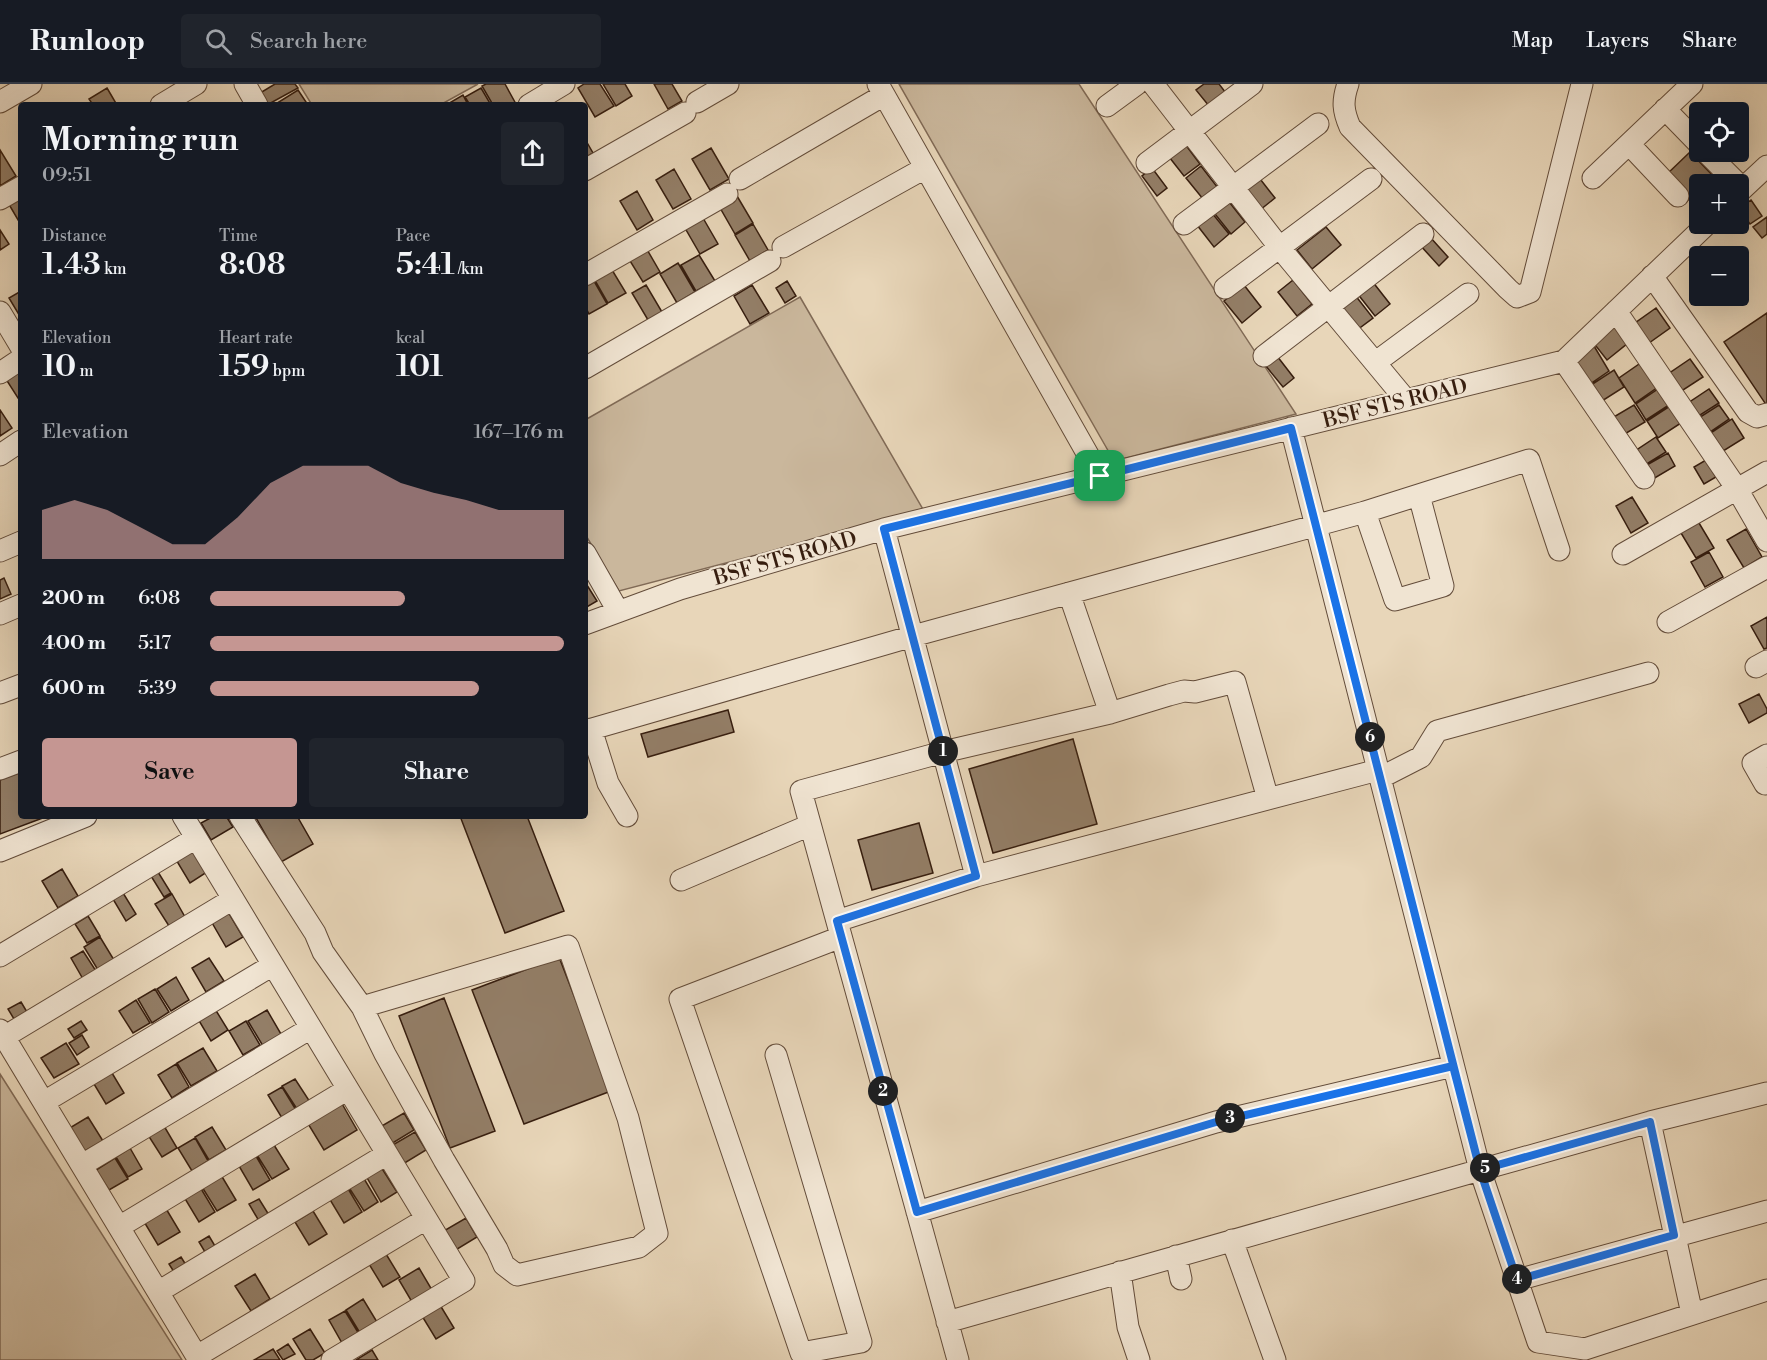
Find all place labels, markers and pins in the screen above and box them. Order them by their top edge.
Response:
pin [1074,450,1125,501]
pin: 6 [1355,722,1385,752]
pin: 1 [928,736,958,766]
pin: 2 [868,1076,898,1106]
pin: 3 [1215,1103,1245,1133]
pin: 5 [1470,1153,1500,1183]
pin: 4 [1502,1264,1532,1294]

